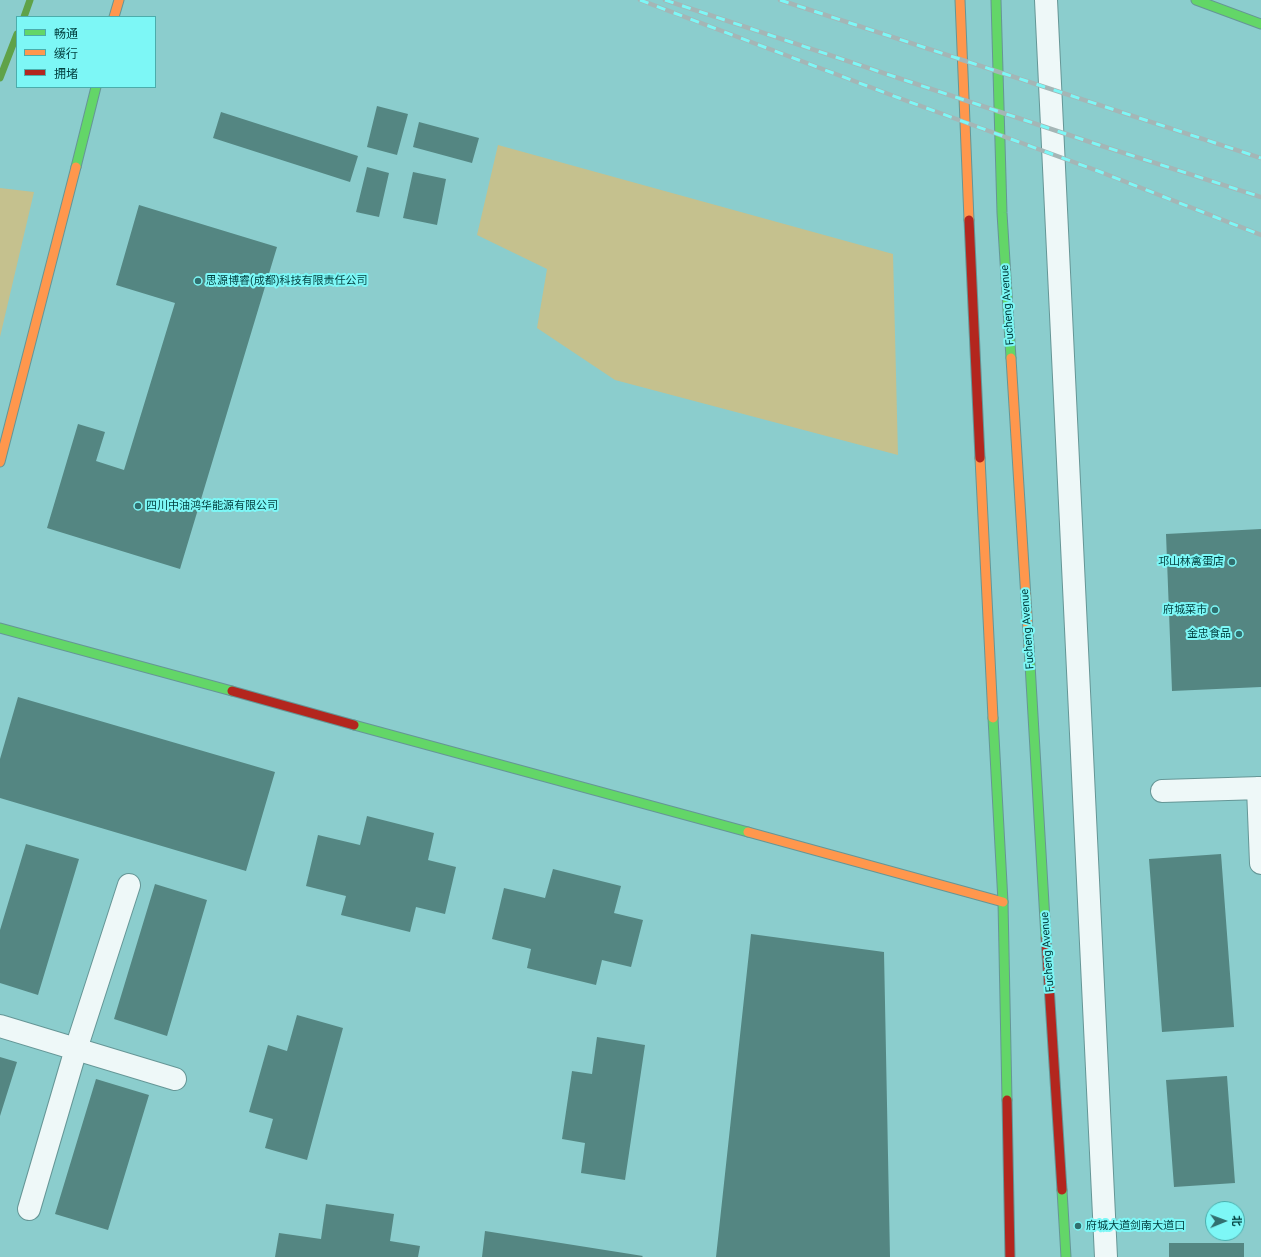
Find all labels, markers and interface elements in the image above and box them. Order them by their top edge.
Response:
legend [16,16,156,88]
text: 畅通 [54,27,78,41]
text: 缓行 [54,47,78,61]
text: 拥堵 [54,67,78,81]
street label: Fucheng Avenue [999,264,1017,346]
place label: 思源博睿(成都)科技有限责任公司 [206,274,368,288]
marker: 思源博睿(成都)科技有限责任公司 [193,276,203,286]
place label: 四川中油鸿华能源有限公司 [146,499,278,513]
marker: 四川中油鸿华能源有限公司 [133,501,143,511]
place label: 邛山林禽蛋店 [1158,555,1224,569]
marker: 邛山林禽蛋店 [1227,557,1237,567]
street label: Fucheng Avenue [1019,588,1037,670]
place label: 府城菜市 [1163,603,1207,617]
marker: 府城菜市 [1210,605,1220,615]
place label: 金忠食品 [1187,627,1231,641]
marker: 金忠食品 [1234,629,1244,639]
street label: Fucheng Avenue [1039,911,1057,993]
north arrow [1205,1201,1245,1241]
text: 北 [1230,1215,1243,1226]
place label: 府城大道剑南大道口 [1086,1219,1185,1233]
marker: 府城大道剑南大道口 [1073,1221,1083,1231]

